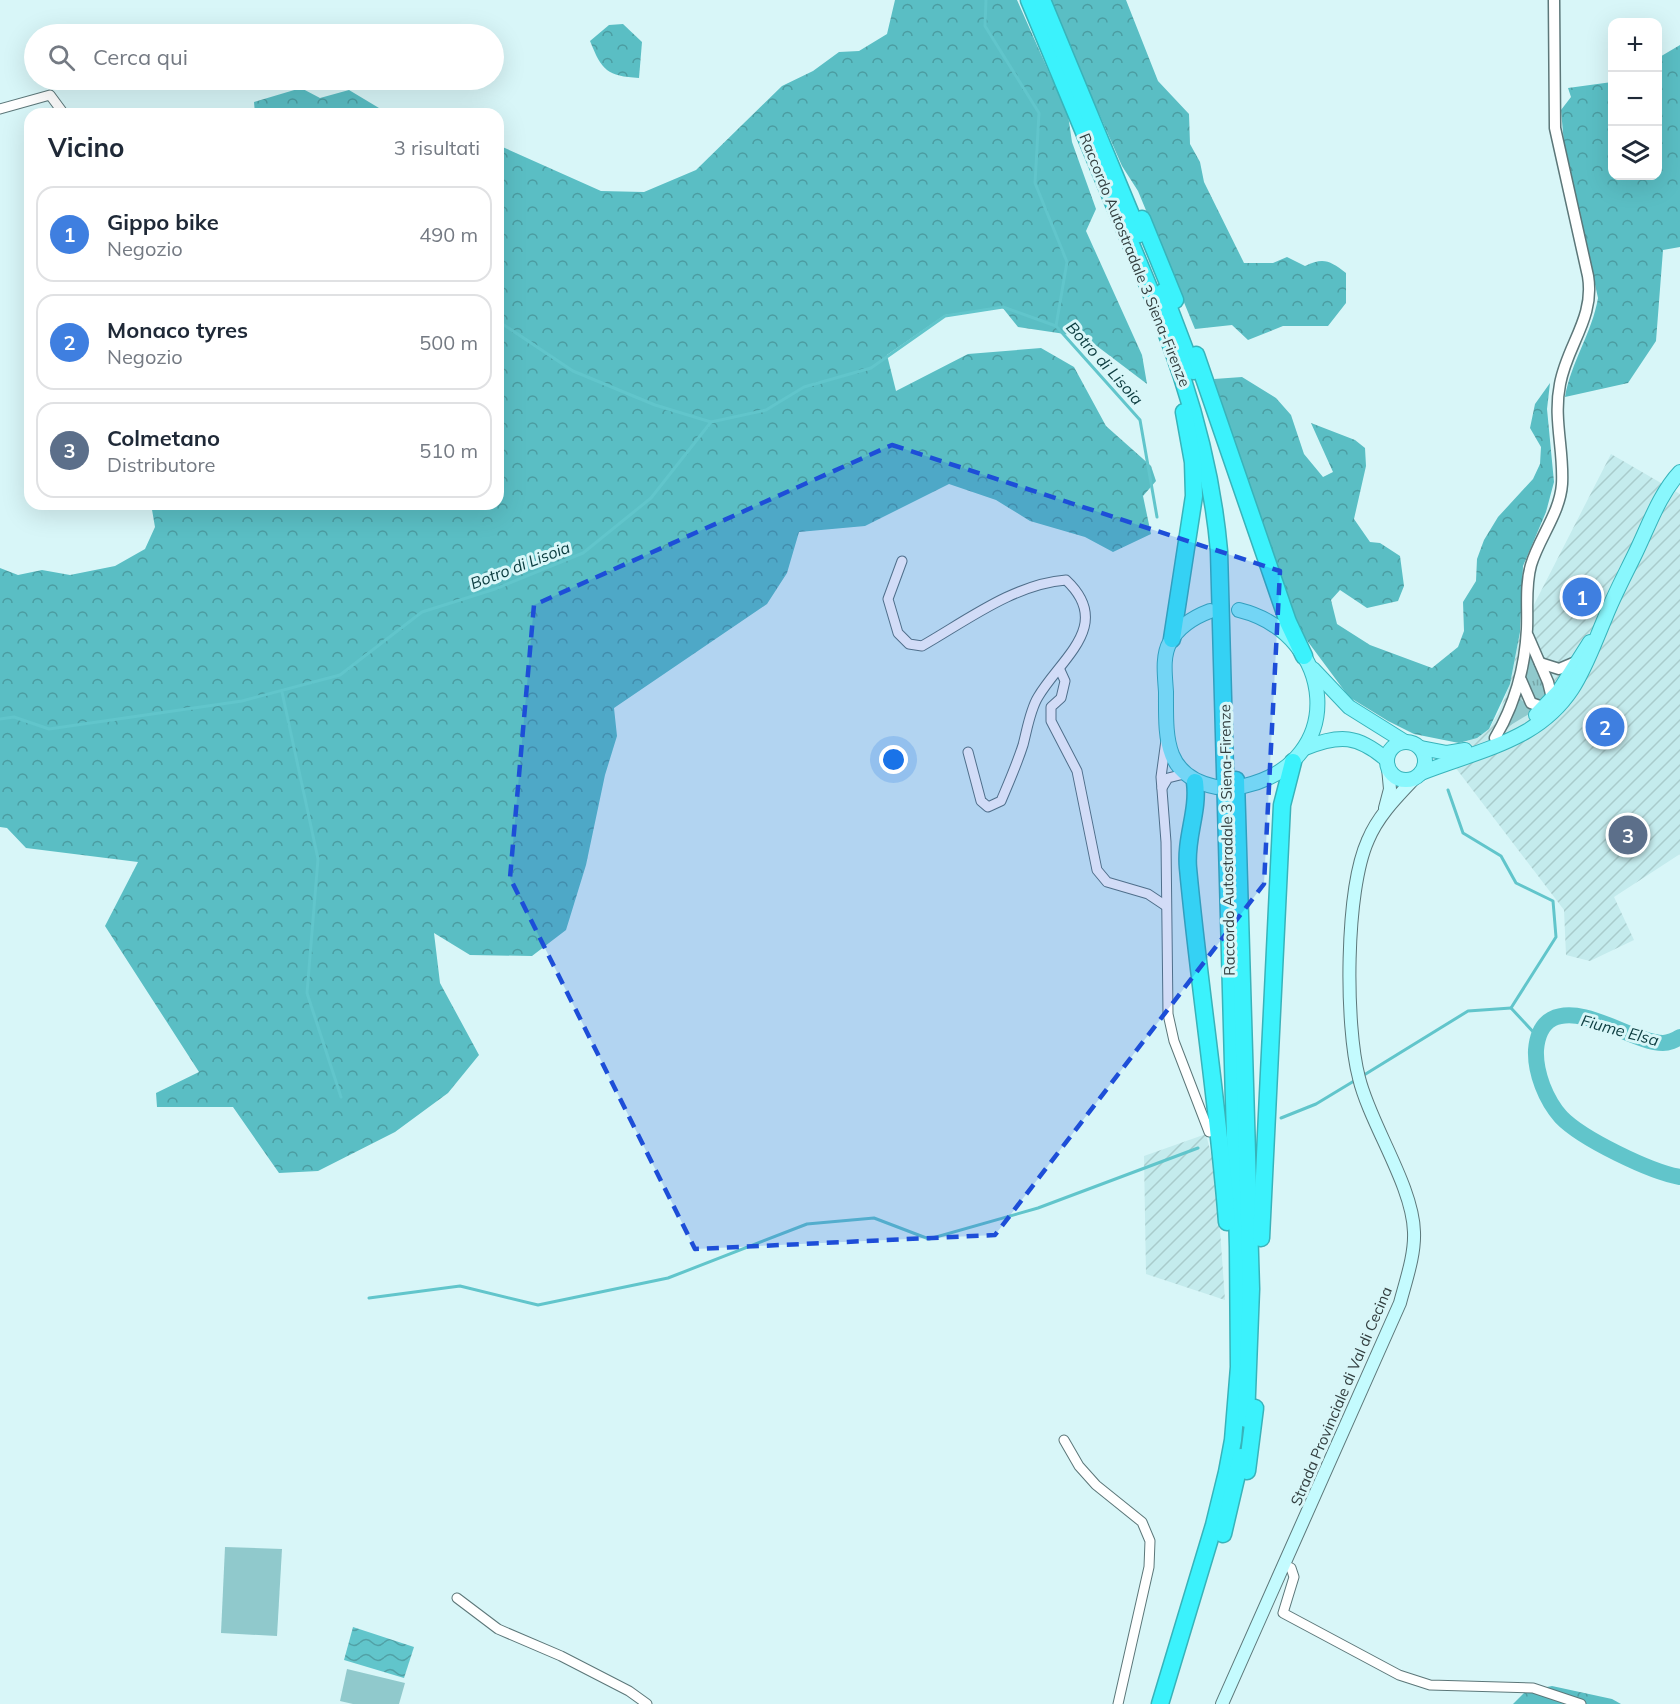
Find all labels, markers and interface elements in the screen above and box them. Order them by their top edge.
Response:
map controls [1608,18,1662,180]
button: + [1608,18,1662,72]
search box [24,24,504,90]
icon: search [45,41,78,74]
text: Cerca qui [93,43,188,71]
button: − [1608,72,1662,126]
button: layers [1608,126,1662,180]
text: Vicino [48,131,125,164]
street label: Raccordo Autostradale 3 Siena-Firenze [1075,131,1195,389]
text: 3 risultati [394,135,480,160]
text: Gippo bike [107,208,219,236]
text: 1 [64,222,76,247]
text: 490 m [419,222,478,247]
text: Negozio [107,236,183,261]
text: Monaco tyres [107,316,248,344]
water label: Botro di Lisoia [1062,317,1148,409]
text: 2 [64,330,76,355]
text: 500 m [419,330,478,355]
text: Negozio [107,344,183,369]
text: Colmetano [107,424,220,452]
text: 3 [64,438,76,463]
text: 510 m [419,438,478,463]
text: Distributore [107,452,215,477]
water label: Botro di Lisoia [467,537,573,593]
pin: 1 [1562,574,1602,620]
street label: Raccordo Autostradale 3 Siena-Firenze [1215,704,1239,976]
pin: 2 [1586,704,1624,750]
your location [879,745,908,774]
pin: 3 [1608,812,1648,858]
water label: Fiume Elsa [1579,1010,1661,1050]
street label: Strada Provinciale di Val di Cecina [1286,1284,1396,1508]

